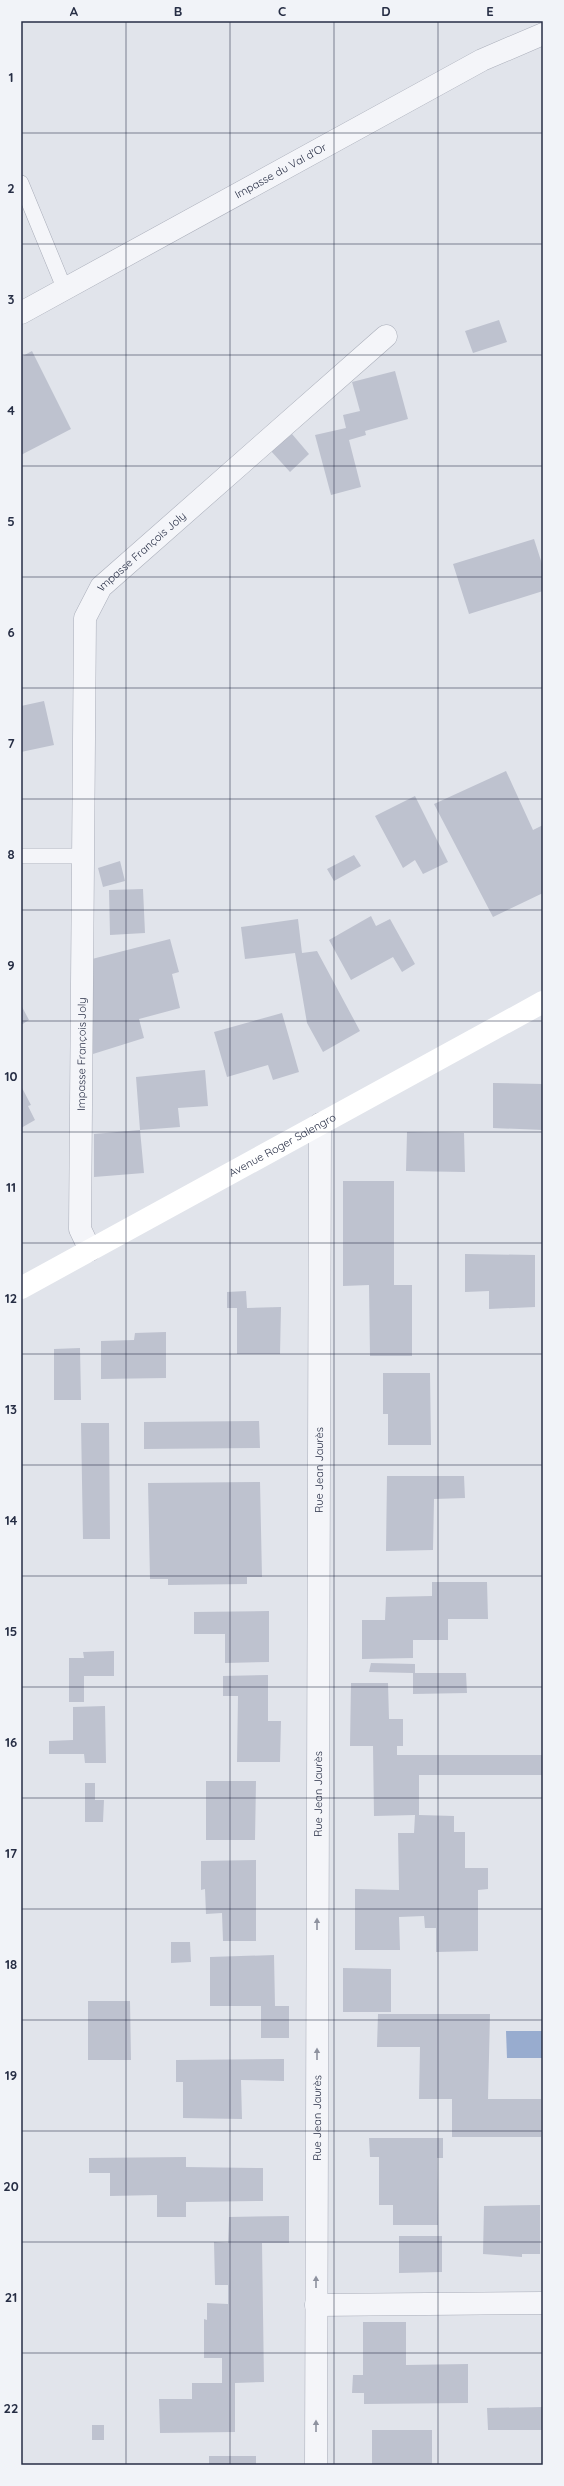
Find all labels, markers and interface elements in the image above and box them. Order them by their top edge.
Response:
text: A [70,3,79,19]
text: B [174,3,182,19]
text: C [278,3,286,19]
text: D [381,3,391,19]
text: E [486,3,494,19]
text: 1 [8,69,14,85]
street label: Impasse du Val d'Or [232,139,330,201]
text: 2 [7,180,15,196]
text: 3 [8,291,15,307]
text: 4 [7,402,15,418]
street label: Impasse François Joly [93,509,189,593]
text: 5 [7,513,15,529]
text: 6 [7,624,15,640]
text: 7 [7,735,15,751]
text: 8 [7,846,15,862]
text: 9 [7,957,15,973]
street label: Impasse François Joly [74,997,89,1111]
text: 10 [4,1068,18,1084]
street label: Avenue Roger Salengro [226,1110,339,1180]
text: 11 [6,1179,16,1195]
text: 12 [5,1290,17,1306]
text: 13 [5,1401,17,1417]
street label: Rue Jean Jaurès [312,1427,326,1513]
text: 14 [5,1512,18,1528]
text: 15 [5,1623,17,1639]
text: 16 [5,1734,17,1750]
street label: Rue Jean Jaurès [311,1751,325,1837]
text: 17 [5,1845,17,1861]
one-way arrow [314,1917,320,1930]
text: 18 [5,1956,17,1972]
one-way arrow [313,2048,320,2060]
text: 19 [5,2067,17,2083]
street label: Rue Jean Jaurès [310,2075,324,2161]
text: 20 [3,2178,19,2194]
one-way arrow [313,2275,319,2288]
text: 21 [5,2289,17,2305]
text: 22 [4,2400,18,2416]
one-way arrow [313,2419,319,2432]

